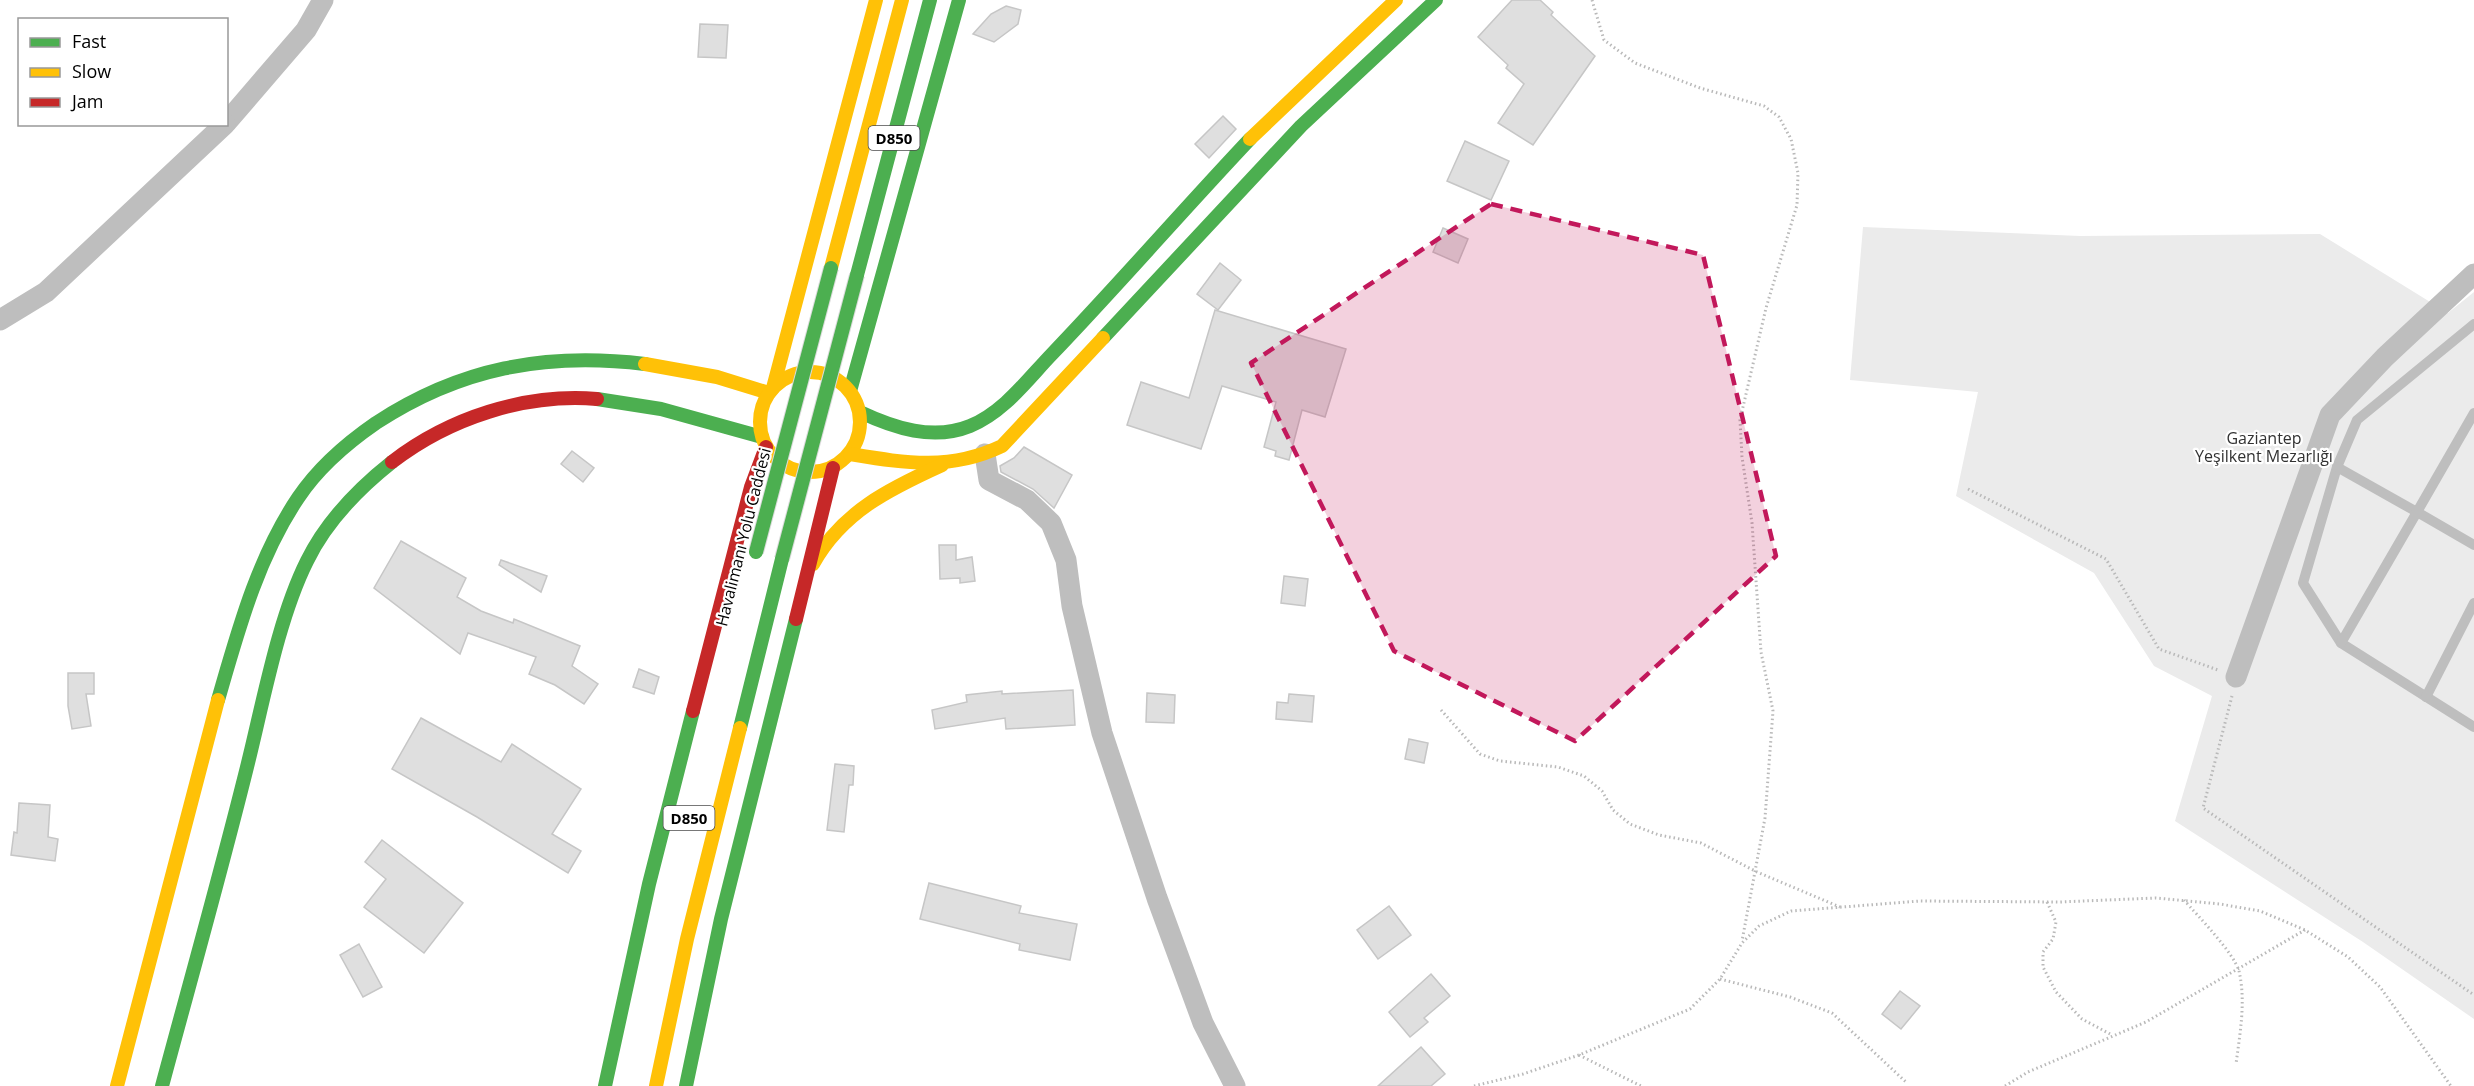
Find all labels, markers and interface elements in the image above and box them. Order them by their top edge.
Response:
legend [18,18,228,126]
text: Fast [72,29,106,53]
text: Slow [72,59,111,83]
text: Jam [70,89,104,113]
road number: D850 [868,126,920,150]
park label: Gaziantep Yeşilkent Mezarlığı [2195,427,2333,467]
street label: Havalimanı Yolu Caddesi [710,445,776,629]
road number: D850 [664,806,714,830]

